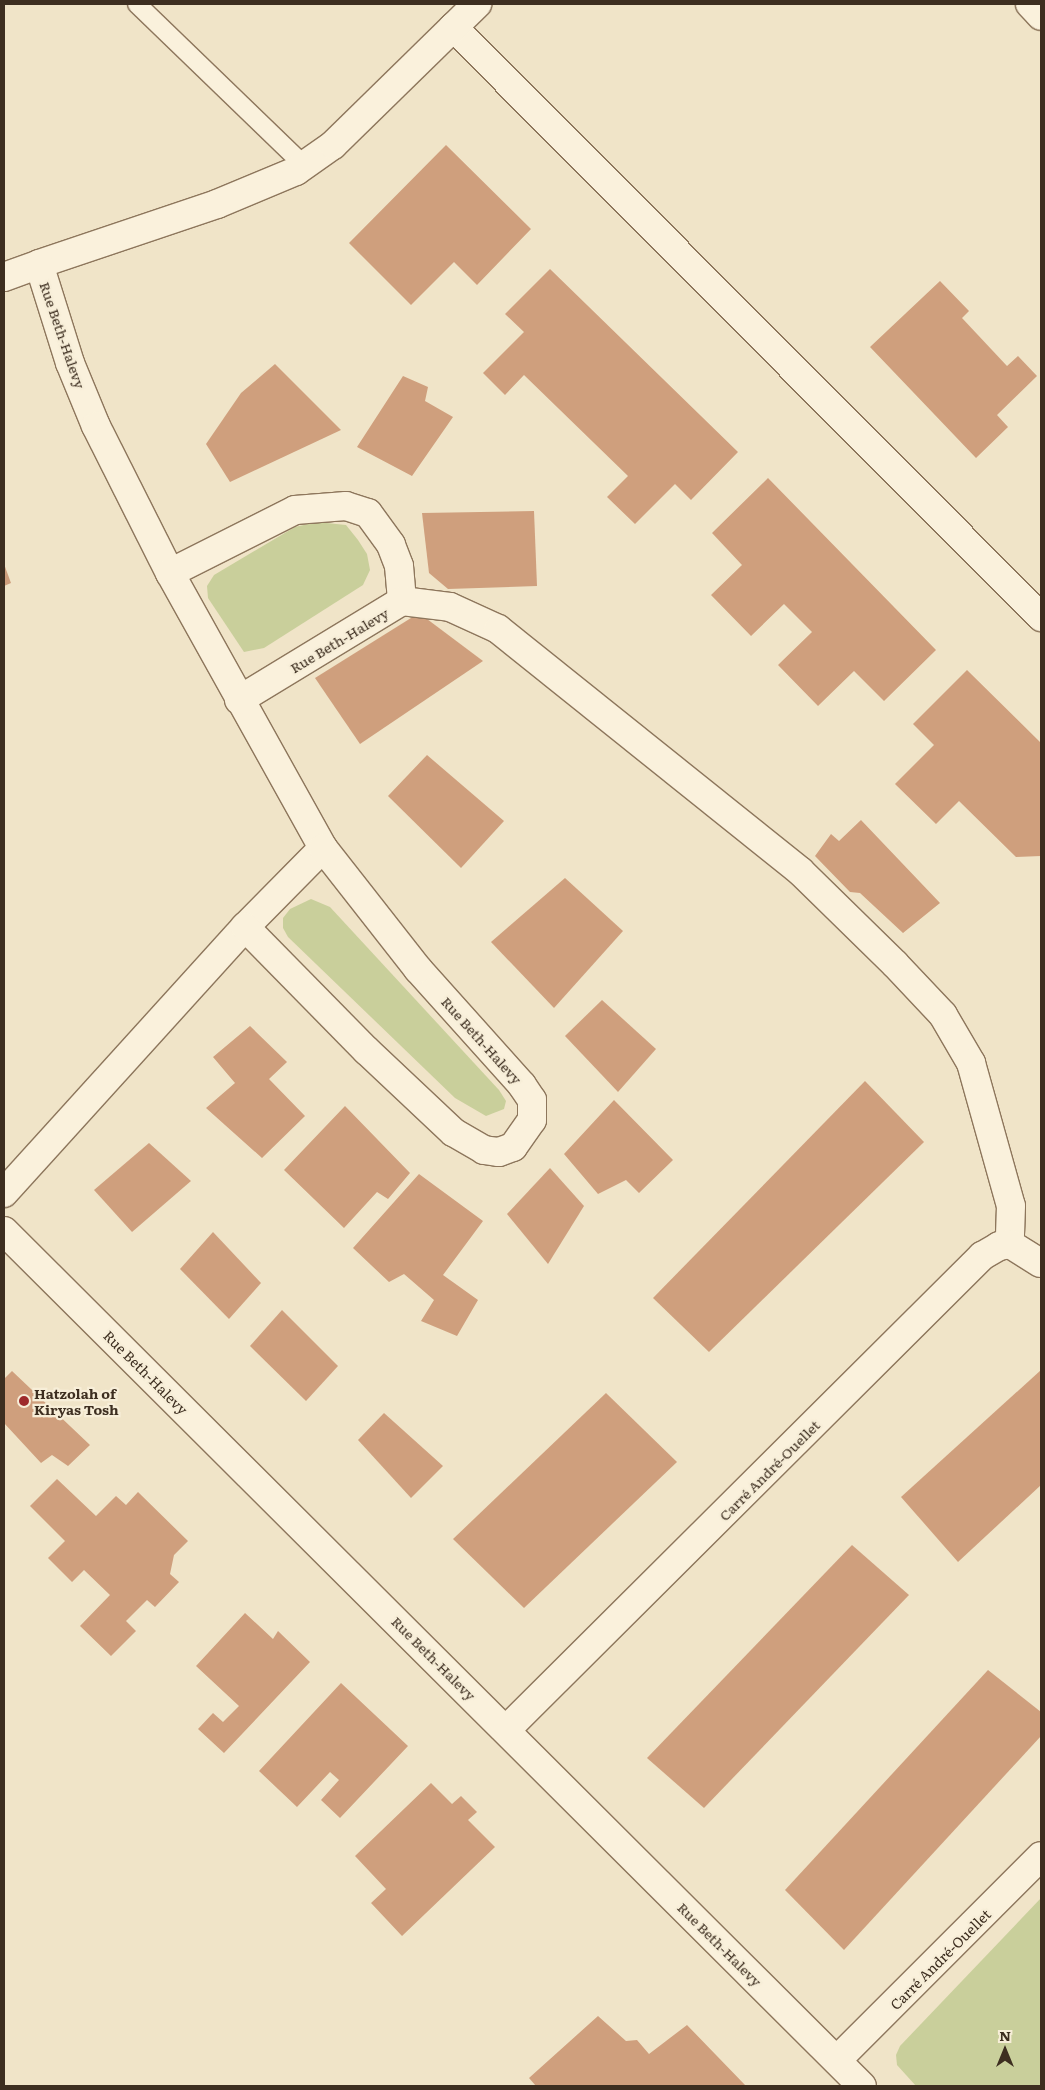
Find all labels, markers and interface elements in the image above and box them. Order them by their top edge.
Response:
street label: Rue Beth-Halevy [37,279,89,391]
street label: Rue Beth-Halevy [287,604,391,676]
street label: Rue Beth-Halevy [438,993,526,1087]
street label: Rue Beth-Halevy [101,1327,191,1417]
place label: Hatzolah of Kiryas Tosh [34,1385,119,1418]
marker: Hatzolah of Kiryas Tosh [18,1395,30,1407]
street label: Carré André-Ouellet [715,1416,823,1524]
street label: Rue Beth-Halevy [389,1613,479,1703]
street label: Rue Beth-Halevy [675,1899,765,1989]
street label: Carré André-Ouellet [886,1905,994,2013]
north arrow [980,2025,1030,2075]
text: N [999,2025,1011,2045]

